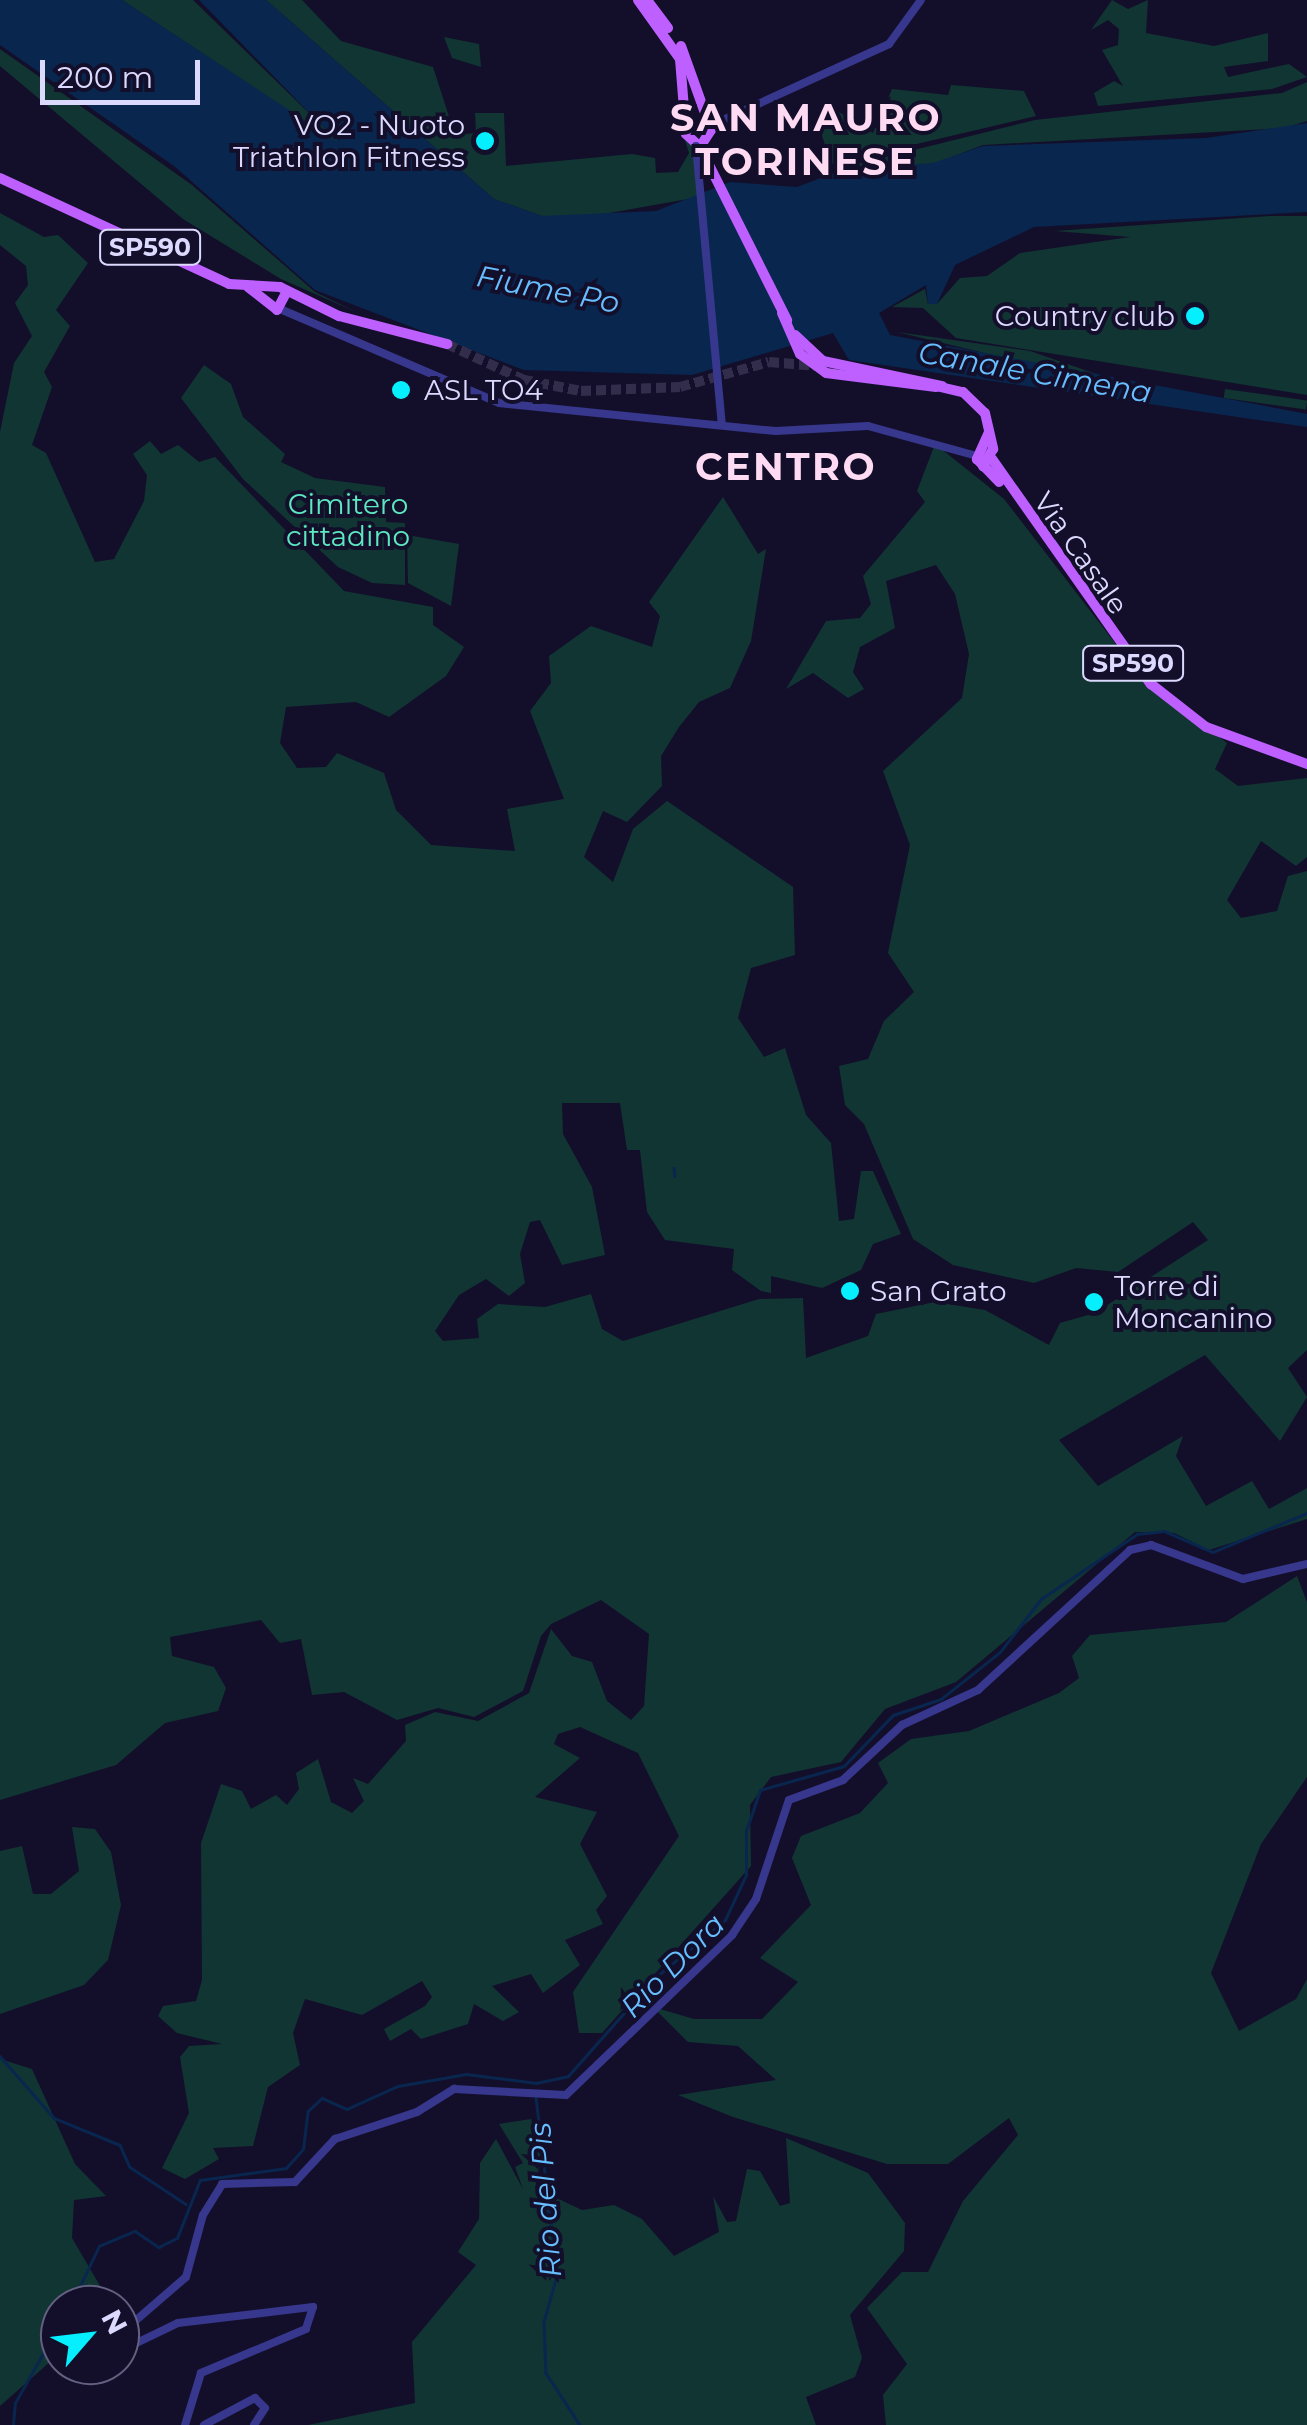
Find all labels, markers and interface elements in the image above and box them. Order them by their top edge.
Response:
scale bar [45,40,205,102]
text: 200 m [57,59,153,96]
district label: SAN MAURO TORINESE [670,95,942,184]
place label: VO2 - Nuoto Triathlon Fitness [233,108,465,174]
marker: VO2 - Nuoto Triathlon Fitness [474,130,496,152]
road number: SP590 [98,227,202,267]
water label: Fiume Po [473,258,623,322]
place label: Country club [995,299,1175,333]
marker: Country club [1184,305,1206,327]
water label: Canale Cimena [916,335,1154,411]
place label: ASL TO4 [424,373,543,407]
marker: ASL TO4 [388,377,414,403]
district label: CENTRO [695,444,877,490]
street label: Via Casale [1027,486,1135,620]
park label: Cimitero cittadino [286,487,410,553]
road number: SP590 [1080,643,1186,683]
place label: Torre di Moncanino [1114,1269,1272,1335]
place label: San Grato [870,1274,1007,1308]
marker: San Grato [839,1280,861,1302]
marker: Torre di Moncanino [1083,1291,1105,1313]
water label: Rio Dora [614,1907,732,2025]
water label: Rio del Pis [523,2121,569,2279]
north arrow [40,2285,140,2385]
text: N [94,2304,135,2340]

